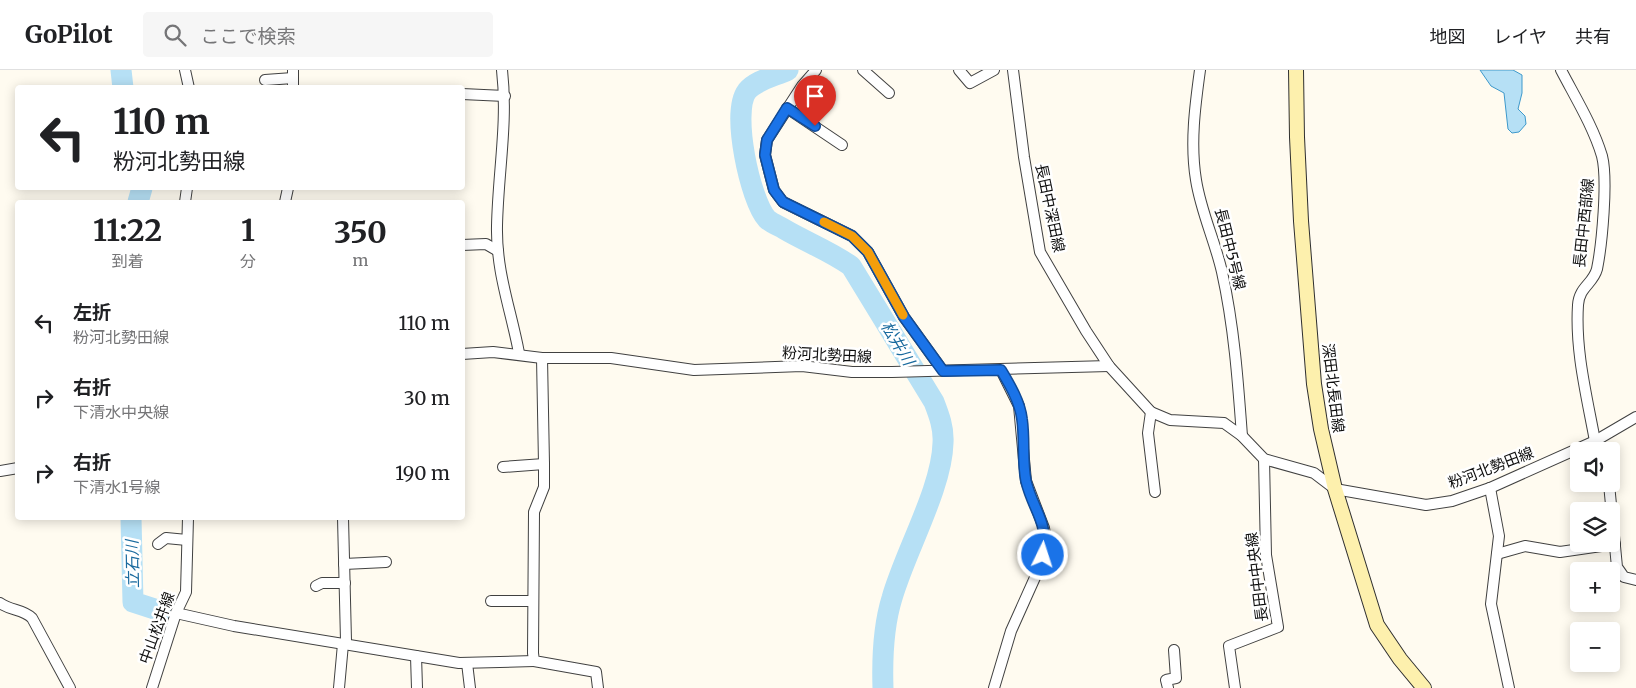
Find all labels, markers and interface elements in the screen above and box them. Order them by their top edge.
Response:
search box [143,12,493,57]
text: GoPilot [25,19,113,50]
icon: search [161,21,189,49]
text: ここで検索 [201,24,296,48]
text: 地図 [1430,25,1466,48]
text: レイヤ [1494,25,1547,48]
text: 共有 [1575,25,1611,48]
pin [794,75,836,126]
icon: arrive [801,82,829,110]
text: 110 m [113,100,210,144]
icon: left [30,105,95,170]
text: 粉河北勢田線 [113,147,245,175]
street label: 長田中深田線 [1032,162,1069,254]
street label: 長田中西部線 [1569,177,1598,269]
street label: 長田中5号線 [1211,206,1250,292]
text: 11:22 [93,211,162,249]
text: 1 [241,211,255,249]
text: 350 [334,213,387,251]
text: m [353,250,368,270]
text: 到着 [112,251,144,271]
text: 分 [240,251,256,271]
text: 左折 [73,300,111,324]
icon: left [30,309,58,337]
text: 110 m [399,311,450,335]
water label: 松井川 [877,317,920,370]
text: 粉河北勢田線 [73,327,169,347]
street label: 深田北長田線 [1319,342,1348,434]
street label: 粉河北勢田線 [782,343,872,366]
text: 右折 [73,375,111,399]
icon: right [30,384,58,412]
text: 30 m [404,386,450,410]
text: 下清水中央線 [73,402,169,422]
map controls [1570,442,1620,672]
button: sound [1570,442,1620,492]
street label: 粉河北勢田線 [1445,443,1536,493]
text: 右折 [73,450,111,474]
icon: right [30,459,58,487]
text: 190 m [395,461,450,485]
text: 下清水1号線 [73,477,160,497]
button: layers [1570,502,1620,552]
position arrow [1016,528,1068,580]
street label: 長田中中央線 [1242,531,1271,623]
water label: 立石川 [122,538,142,588]
button: + [1570,562,1620,612]
street label: 中山松井線 [135,589,178,666]
button: − [1570,622,1620,672]

